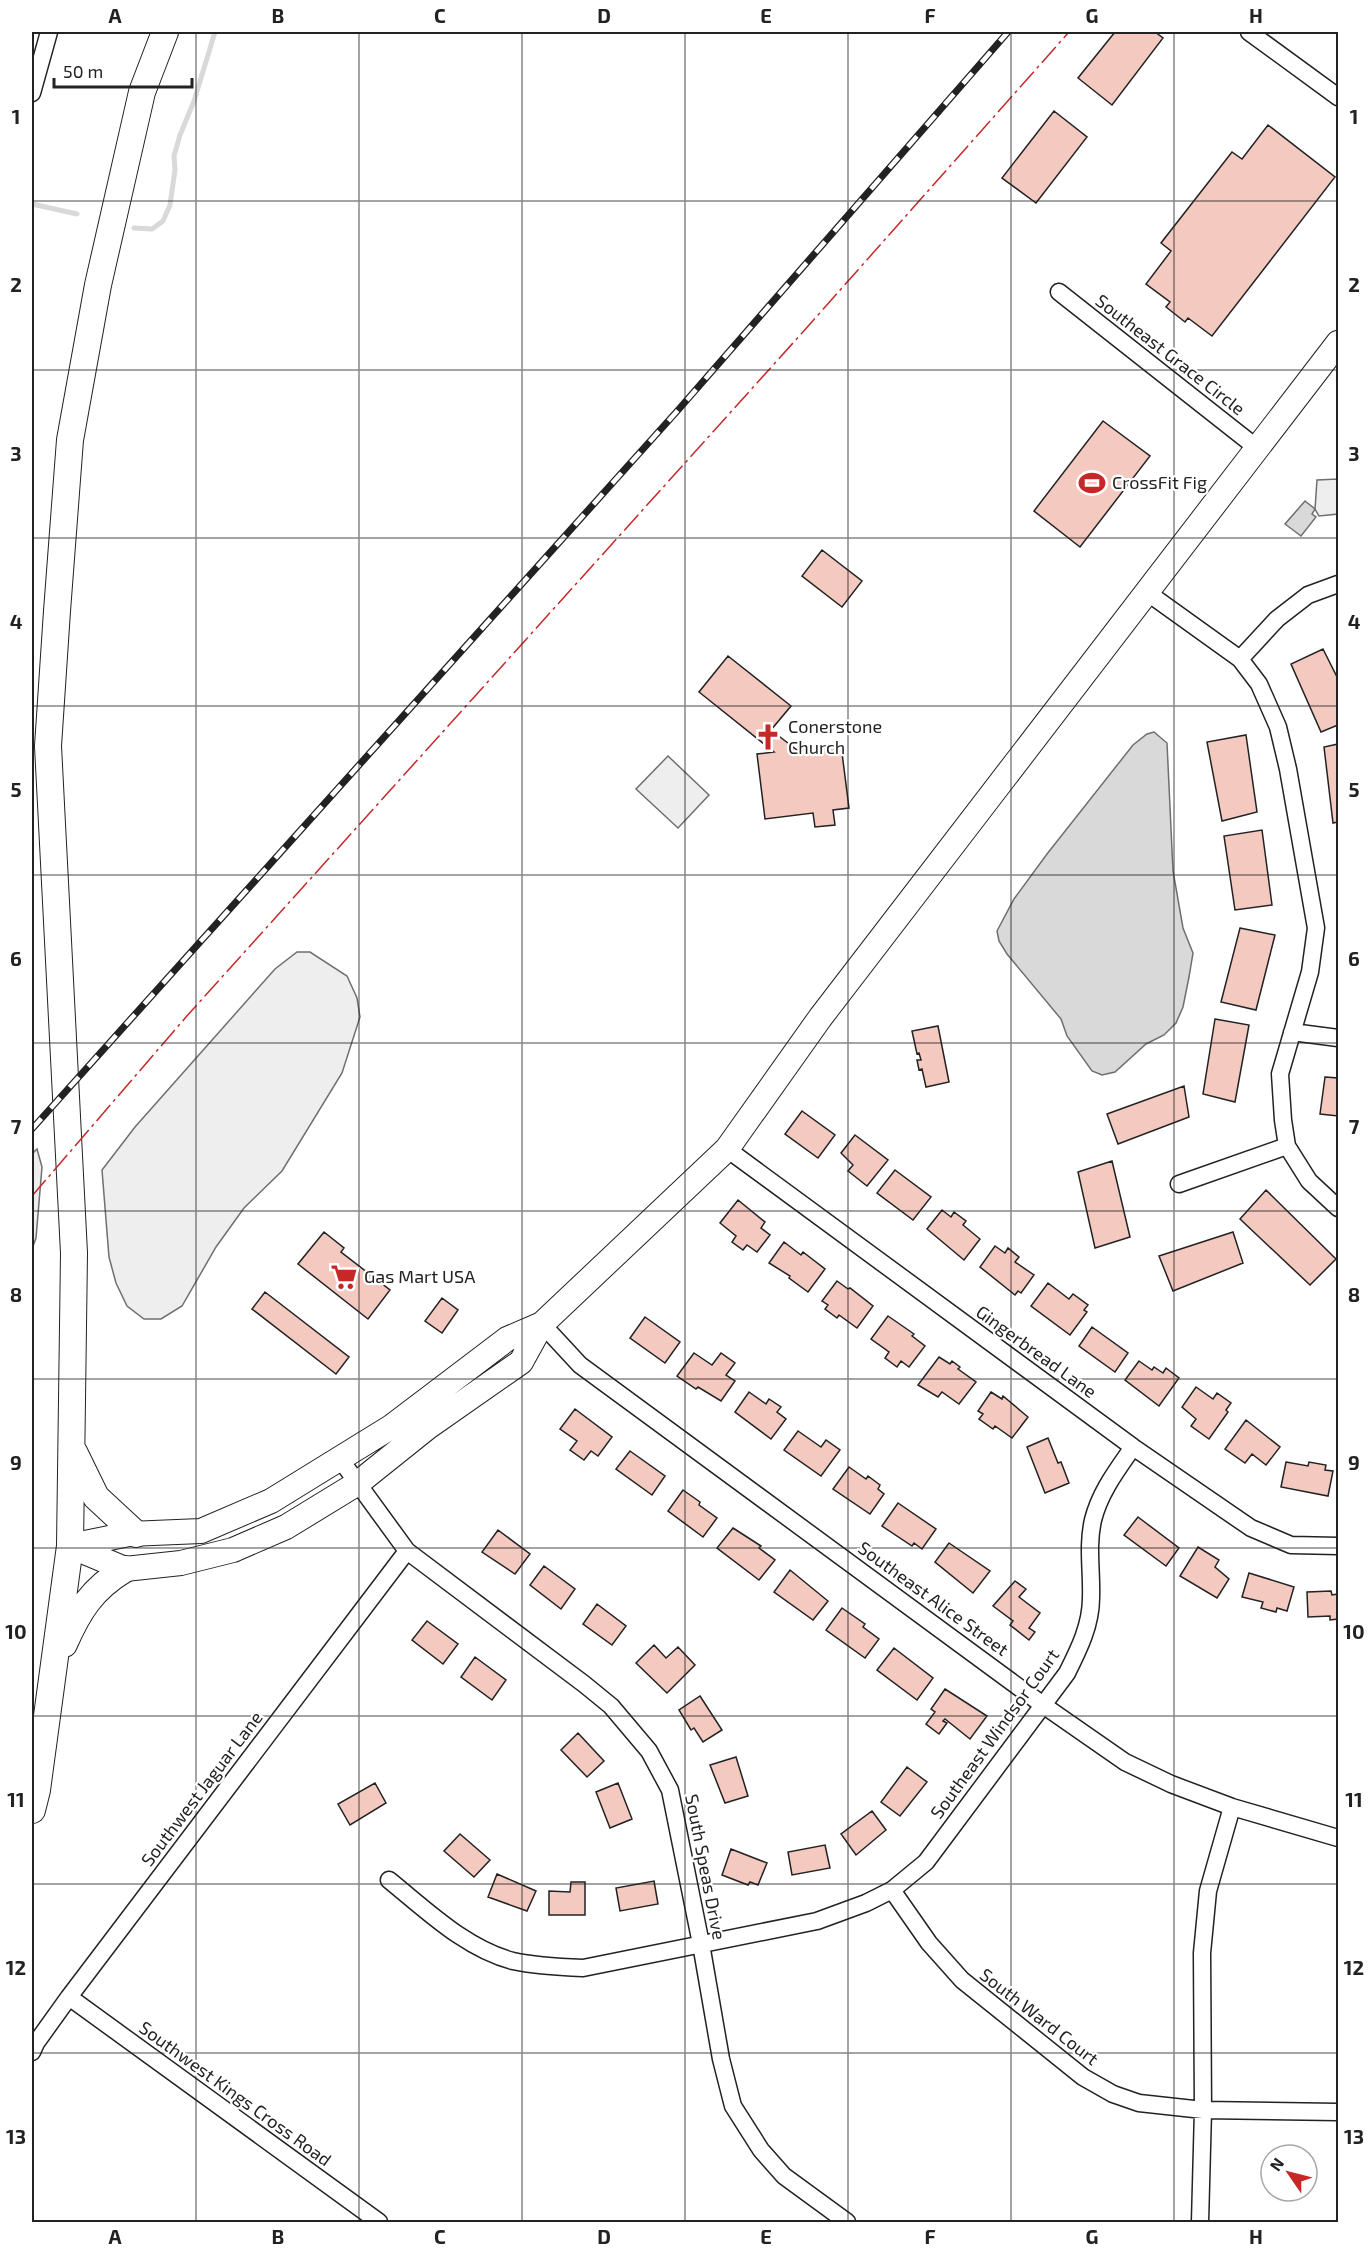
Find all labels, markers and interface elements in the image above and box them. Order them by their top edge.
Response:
text: A [108,3,122,27]
text: B [272,3,284,27]
text: C [434,3,446,27]
text: D [597,3,611,27]
text: E [760,3,772,27]
text: F [924,3,936,27]
text: G [1086,3,1098,27]
text: H [1249,3,1263,27]
scale bar [54,51,192,89]
text: 50 m [63,60,103,82]
text: 1 [12,104,20,128]
text: 1 [1350,104,1358,128]
text: 2 [10,272,22,296]
text: 2 [1348,272,1360,296]
street label: Southeast Grace Circle [1091,289,1250,419]
text: 3 [10,441,22,465]
text: 3 [1348,441,1360,465]
sports icon: CrossFit Fig [1077,468,1107,498]
place label: CrossFit Fig [1112,471,1207,493]
text: 4 [10,609,23,633]
text: 4 [1348,609,1361,633]
place label: Conerstone Church [788,715,882,758]
church icon: Conerstone Church [753,722,783,752]
text: 5 [10,777,22,801]
text: 5 [1348,777,1360,801]
text: 6 [10,946,22,970]
text: 6 [1348,946,1360,970]
text: 7 [11,1114,22,1138]
text: 7 [1349,1114,1360,1138]
supermarket icon: Gas Mart USA [329,1262,359,1292]
place label: Gas Mart USA [364,1265,476,1287]
text: 8 [10,1282,22,1306]
text: 8 [1348,1282,1360,1306]
street label: Gingerbread Lane [972,1300,1101,1402]
text: 9 [10,1450,22,1474]
text: 9 [1348,1450,1360,1474]
street label: Southeast Alice Street [854,1536,1013,1660]
text: 10 [5,1619,27,1643]
text: 10 [1343,1619,1365,1643]
street label: Southeast Windsor Court [925,1644,1063,1823]
street label: Southwest Jaguar Lane [136,1707,267,1870]
text: 11 [7,1787,25,1811]
text: 11 [1345,1787,1363,1811]
street label: South Speas Drive [681,1792,731,1941]
text: 12 [6,1955,26,1979]
text: 12 [1344,1955,1364,1979]
street label: South Ward Court [976,1963,1103,2069]
street label: Southwest Kings Cross Road [135,2016,336,2170]
text: 13 [6,2124,26,2148]
text: 13 [1344,2124,1364,2148]
north arrow [1259,2143,1319,2203]
text: N [1265,2154,1287,2174]
text: A [108,2224,122,2248]
text: B [272,2224,284,2248]
text: C [434,2224,446,2248]
text: D [597,2224,611,2248]
text: E [760,2224,772,2248]
text: F [924,2224,936,2248]
text: G [1086,2224,1098,2248]
text: H [1249,2224,1263,2248]

